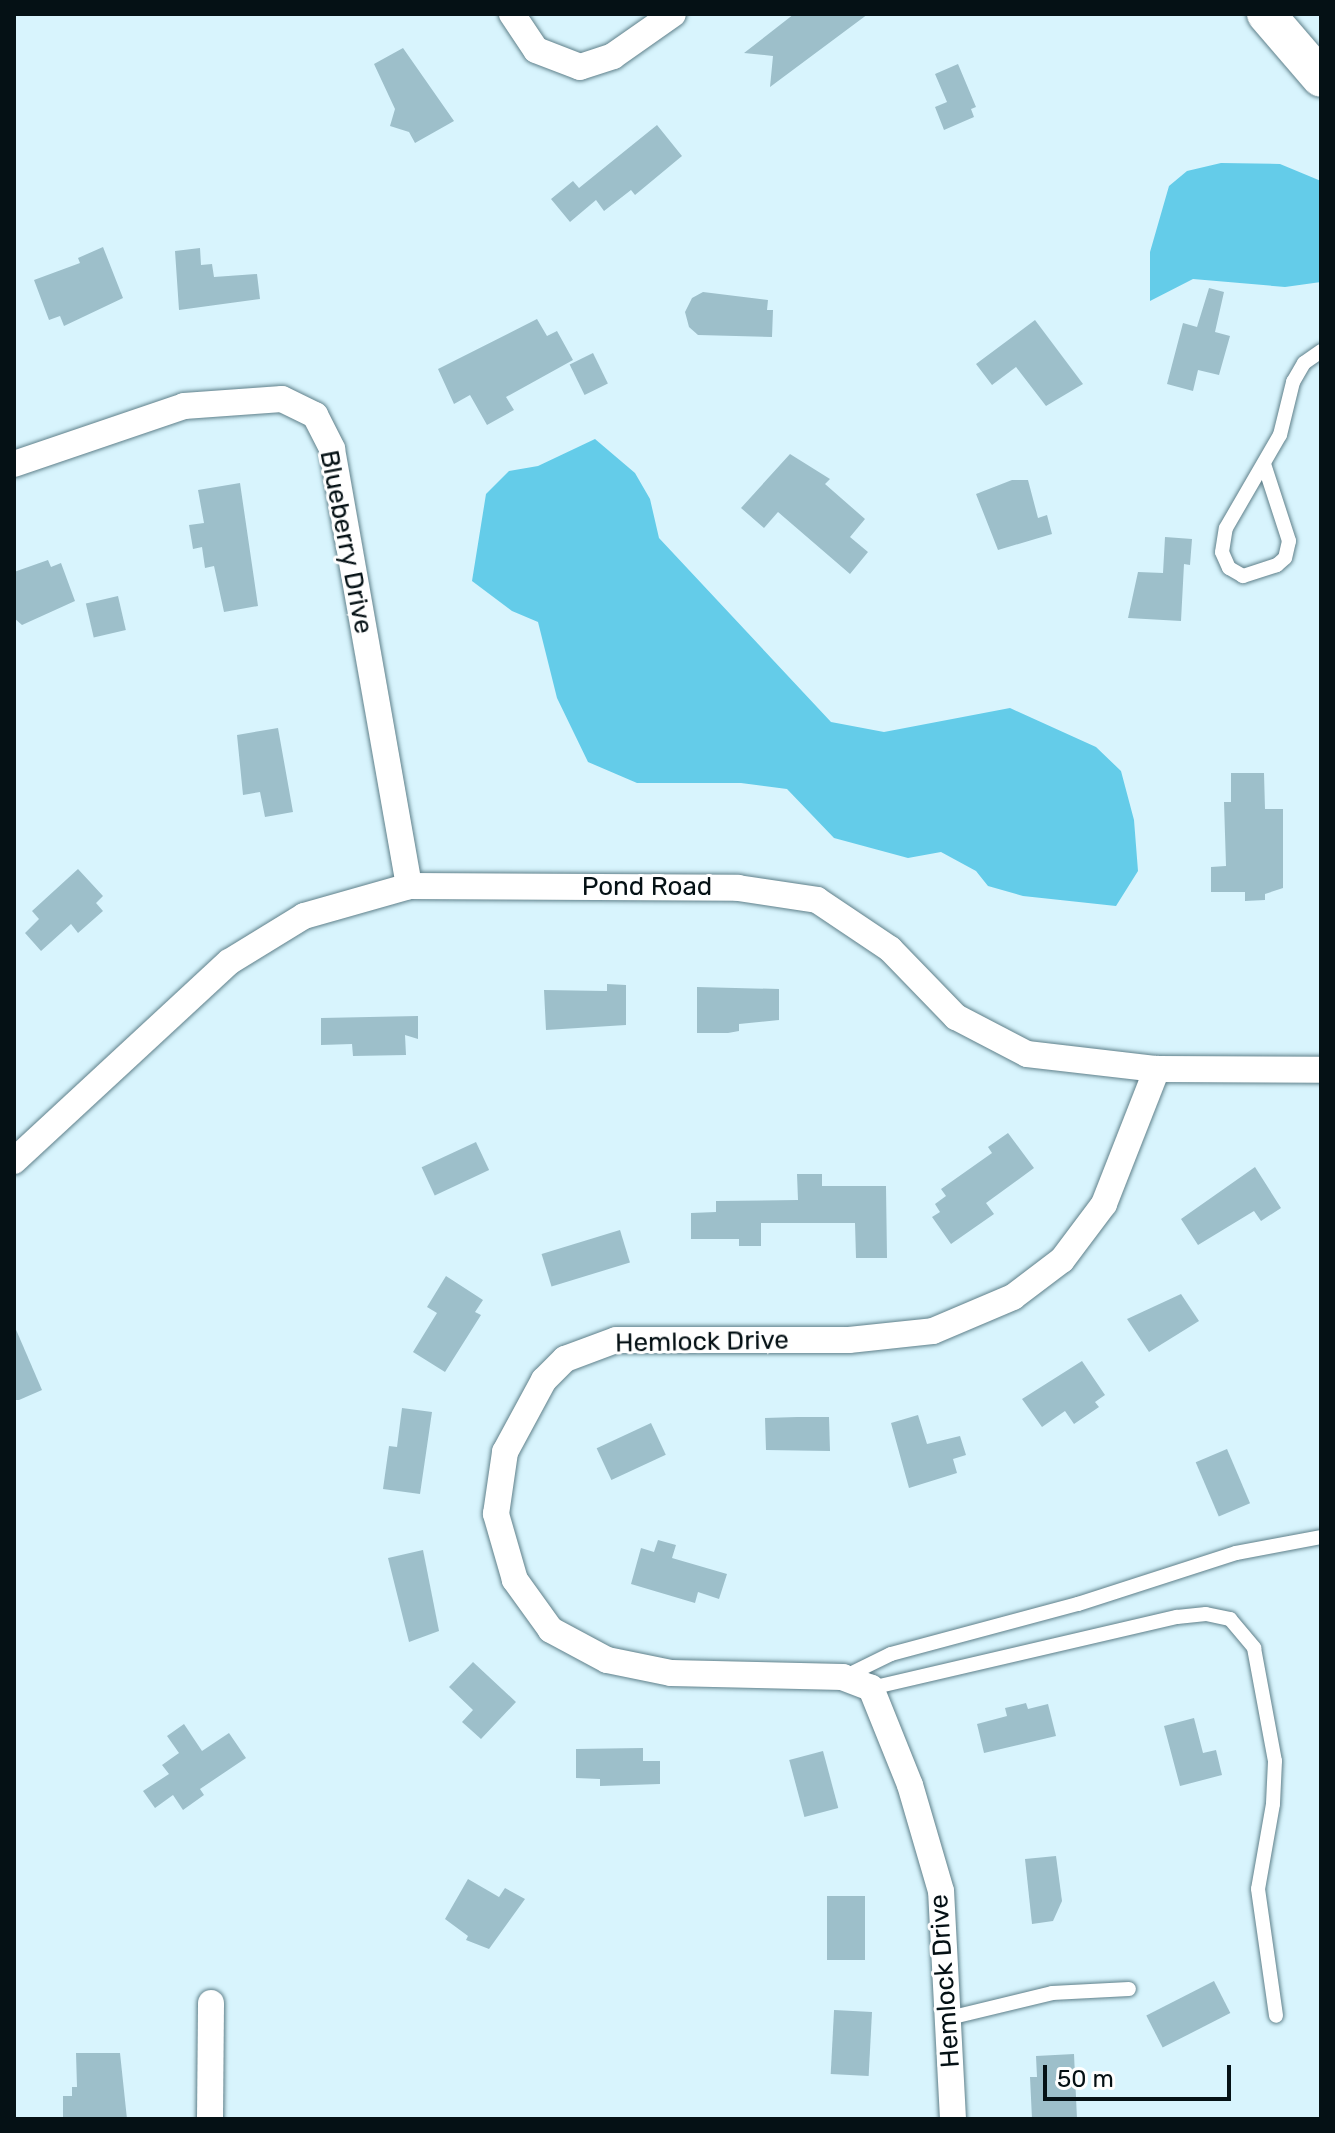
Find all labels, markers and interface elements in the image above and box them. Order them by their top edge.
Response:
street label: Blueberry Drive [313,447,379,637]
street label: Pond Road [582,871,712,903]
street label: Hemlock Drive [615,1325,789,1359]
street label: Hemlock Drive [923,1893,967,2069]
scale bar [1047,2049,1235,2099]
text: 50 m [1057,2065,1114,2093]

